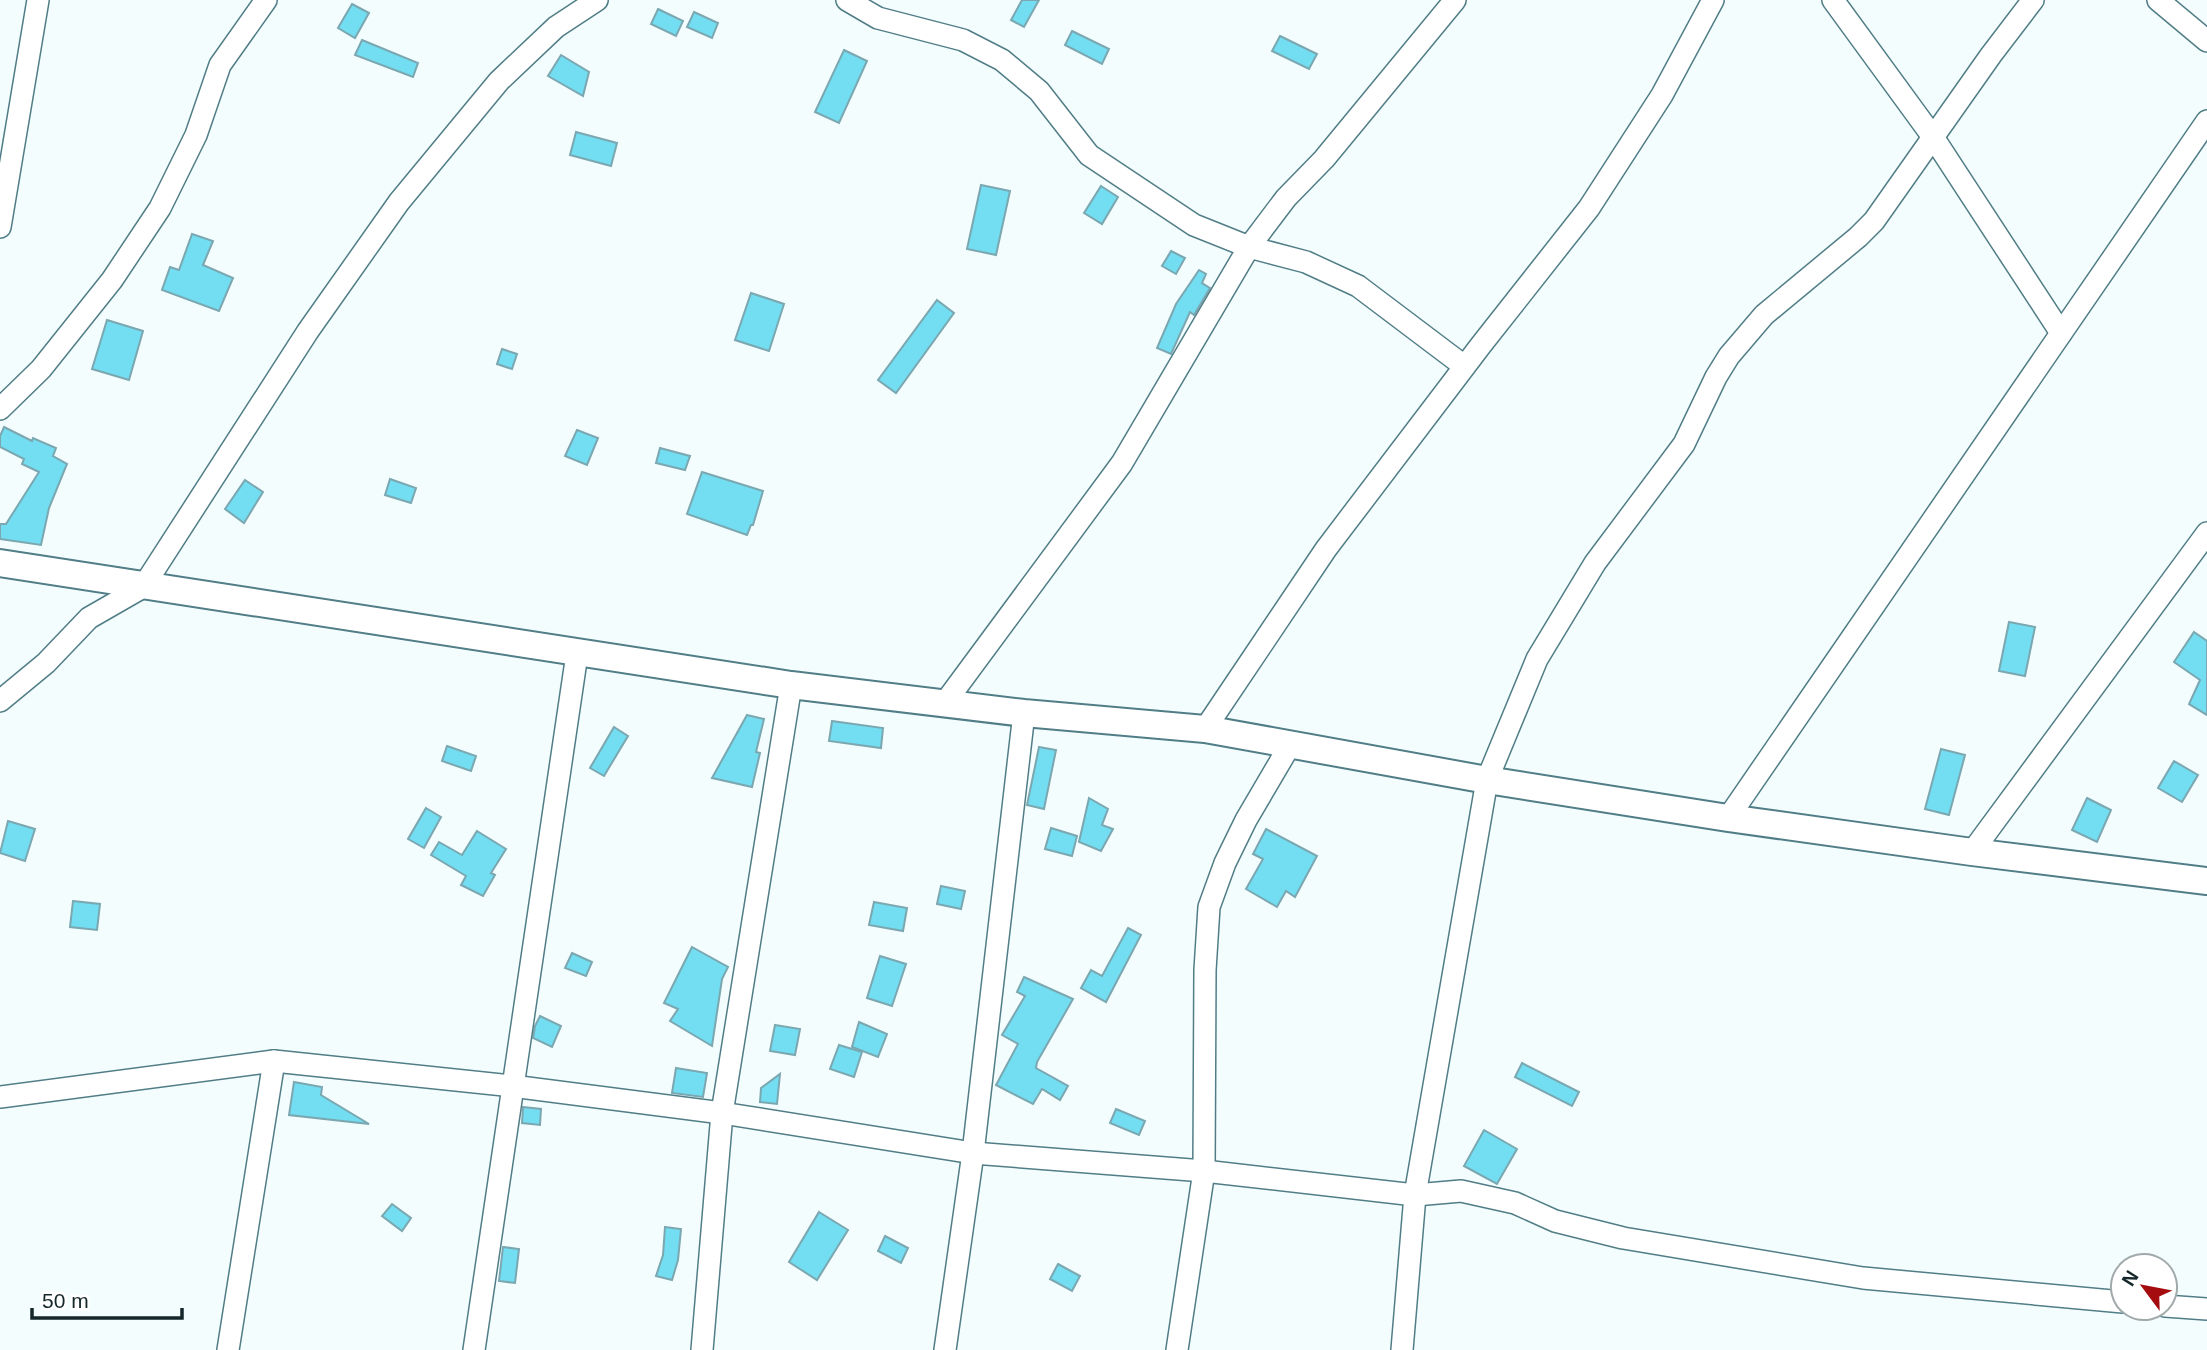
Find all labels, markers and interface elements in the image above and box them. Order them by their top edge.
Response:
north arrow [2109,1252,2179,1322]
text: N [2117,1267,2143,1290]
scale bar [32,1276,182,1320]
text: 50 m [42,1289,89,1312]

